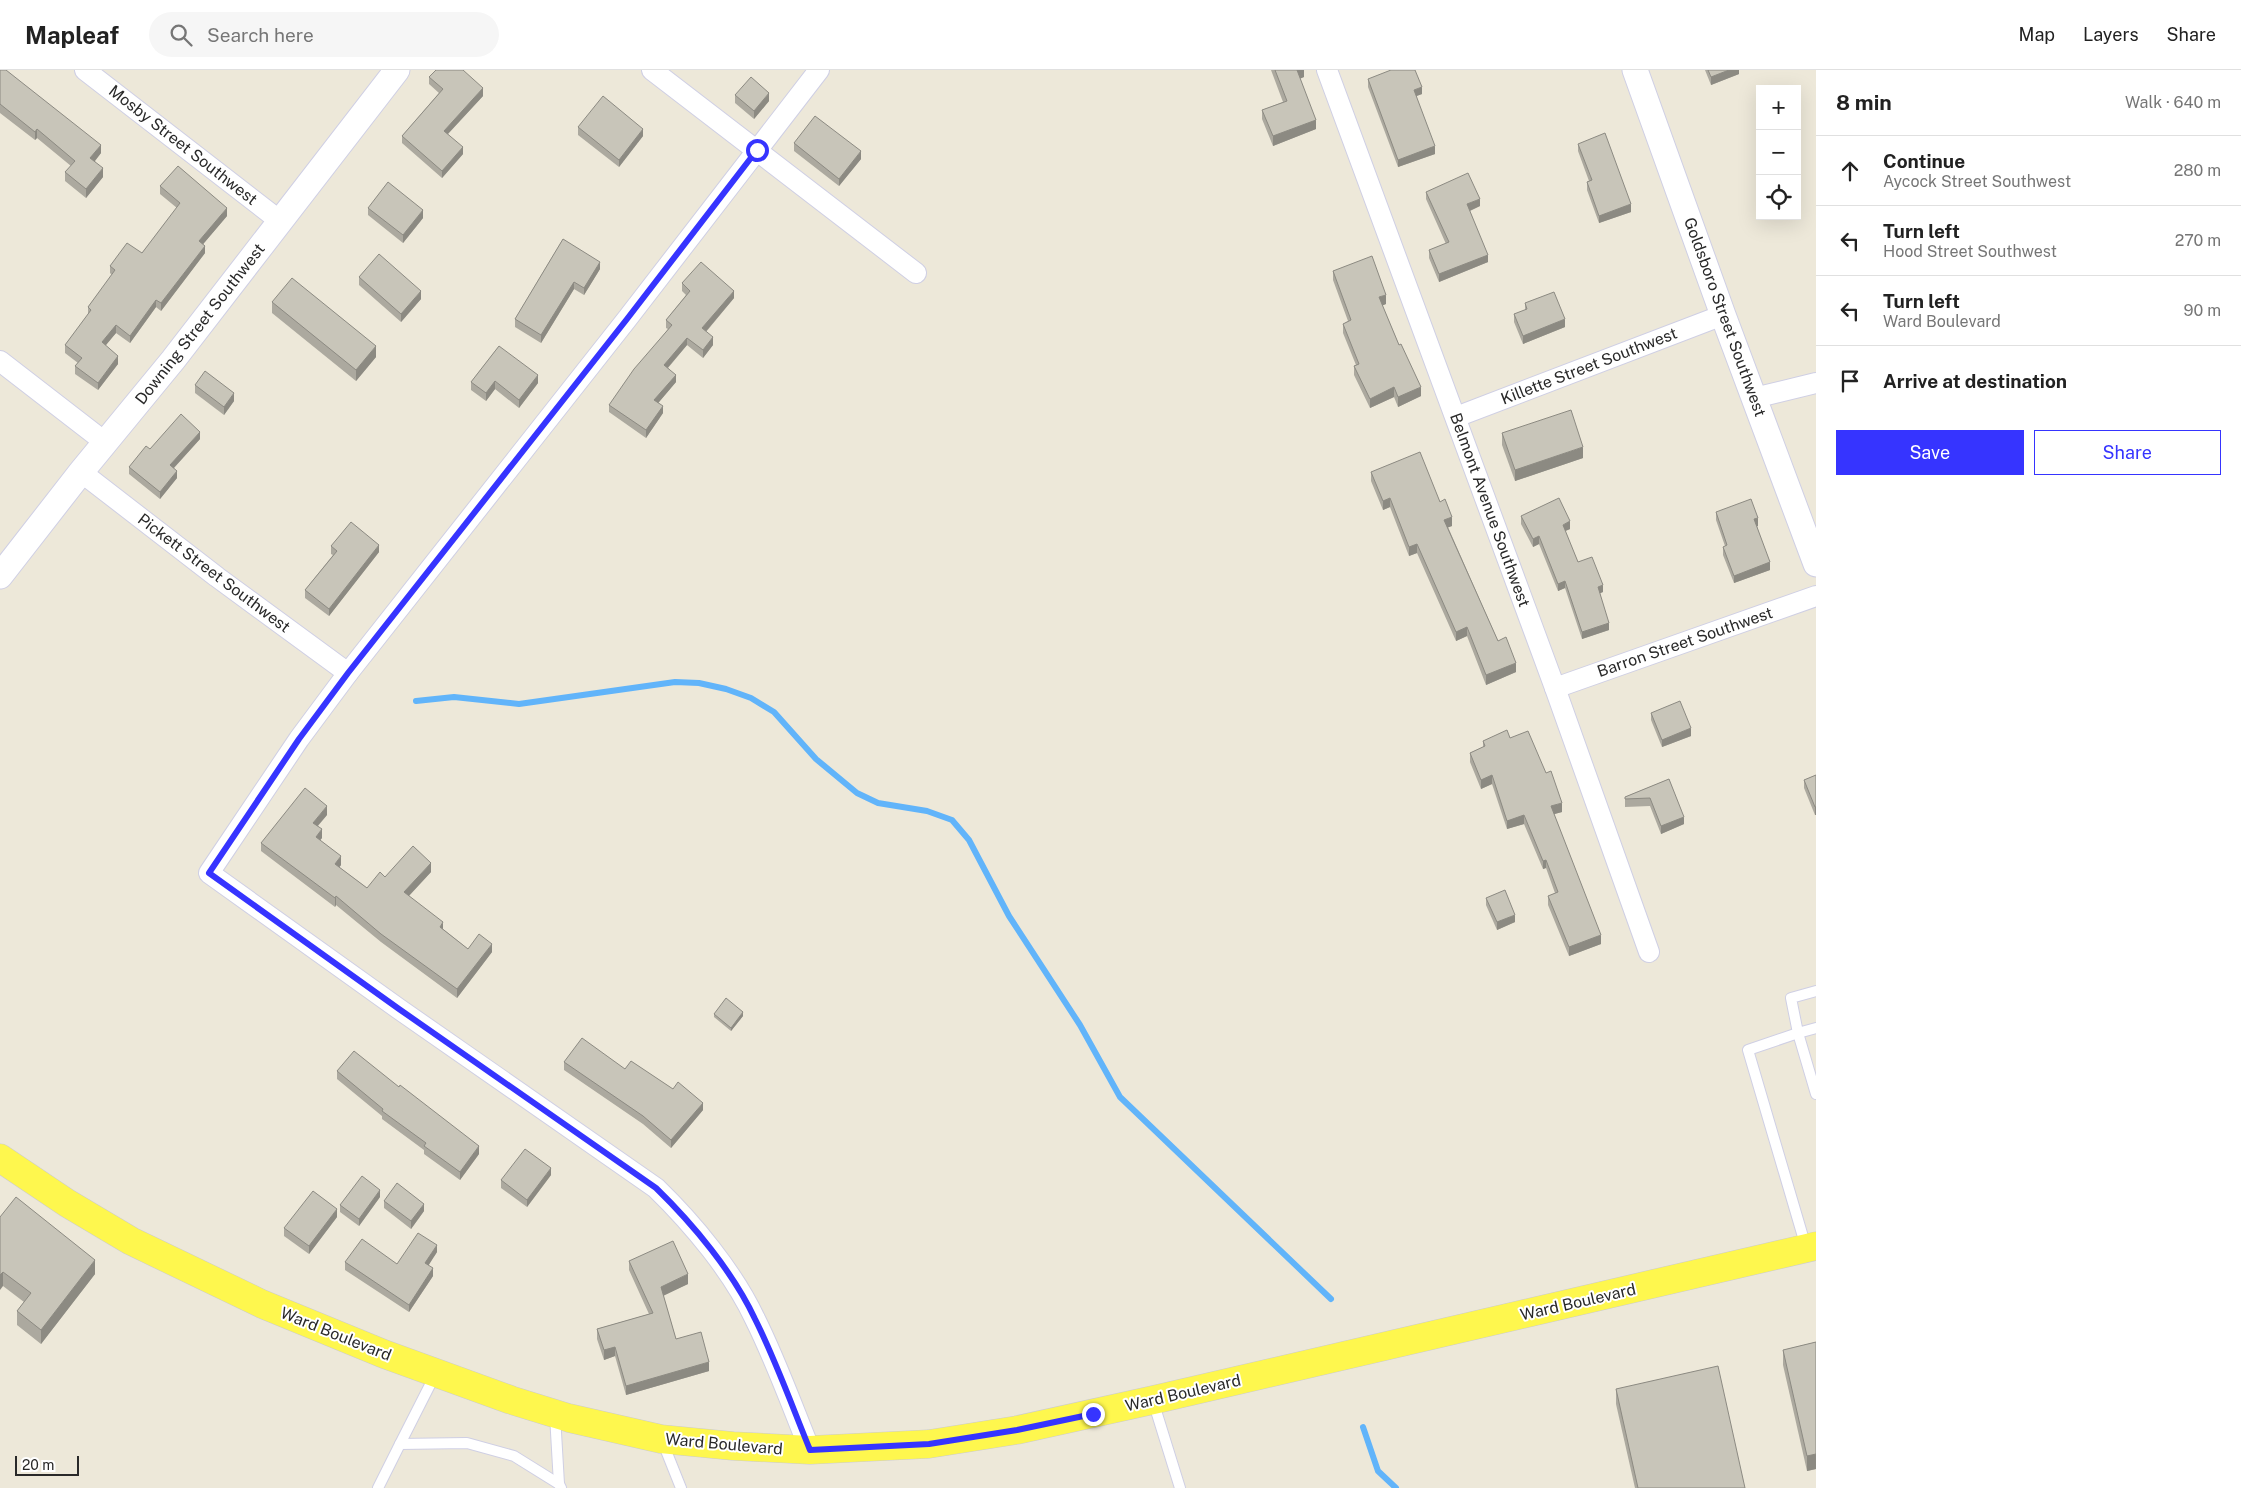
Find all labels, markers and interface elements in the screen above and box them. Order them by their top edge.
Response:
search box [149,12,499,57]
text: Mapleaf [25,21,119,49]
icon: search [167,21,195,49]
text: Search here [207,24,314,46]
text: Map [2019,24,2055,45]
text: Layers [2083,24,2139,45]
text: Share [2167,24,2216,45]
street label: Mosby Street Southwest [105,81,261,209]
map controls [1756,85,1801,220]
button: + [1756,85,1801,130]
text: 8 min [1836,90,1892,115]
text: Walk · 640 m [2125,93,2221,112]
button: − [1756,130,1801,175]
route start [746,139,769,162]
text: Continue [1883,150,1965,172]
icon: ahead [1836,157,1864,185]
text: 280 m [2174,161,2221,180]
text: Aycock Street Southwest [1883,172,2071,191]
button: locate [1756,175,1801,220]
street label: Goldsboro Street Southwest [1680,215,1770,419]
text: Turn left [1883,220,1960,242]
icon: left [1836,227,1864,255]
text: 270 m [2175,231,2221,250]
street label: Downing Street Southwest [131,240,269,408]
text: Hood Street Southwest [1883,242,2057,261]
text: Turn left [1883,290,1960,312]
icon: left [1836,297,1864,325]
text: 90 m [2184,301,2221,320]
text: Ward Boulevard [1883,312,2001,331]
street label: Killette Street Southwest [1498,324,1680,408]
icon: arrive [1836,367,1864,395]
text: Arrive at destination [1883,370,2067,392]
street label: Belmont Avenue Southwest [1446,410,1534,610]
button: Save [1836,430,2024,475]
button: Share [2034,430,2221,475]
street label: Pickett Street Southwest [134,509,294,637]
street label: Barron Street Southwest [1595,603,1775,681]
street label: Ward Boulevard [1518,1279,1638,1325]
street label: Ward Boulevard [278,1303,394,1365]
street label: Ward Boulevard [1123,1370,1243,1416]
route end [1082,1403,1105,1426]
street label: Ward Boulevard [664,1429,784,1459]
scale bar [15,1453,79,1476]
text: 20 m [22,1457,54,1473]

